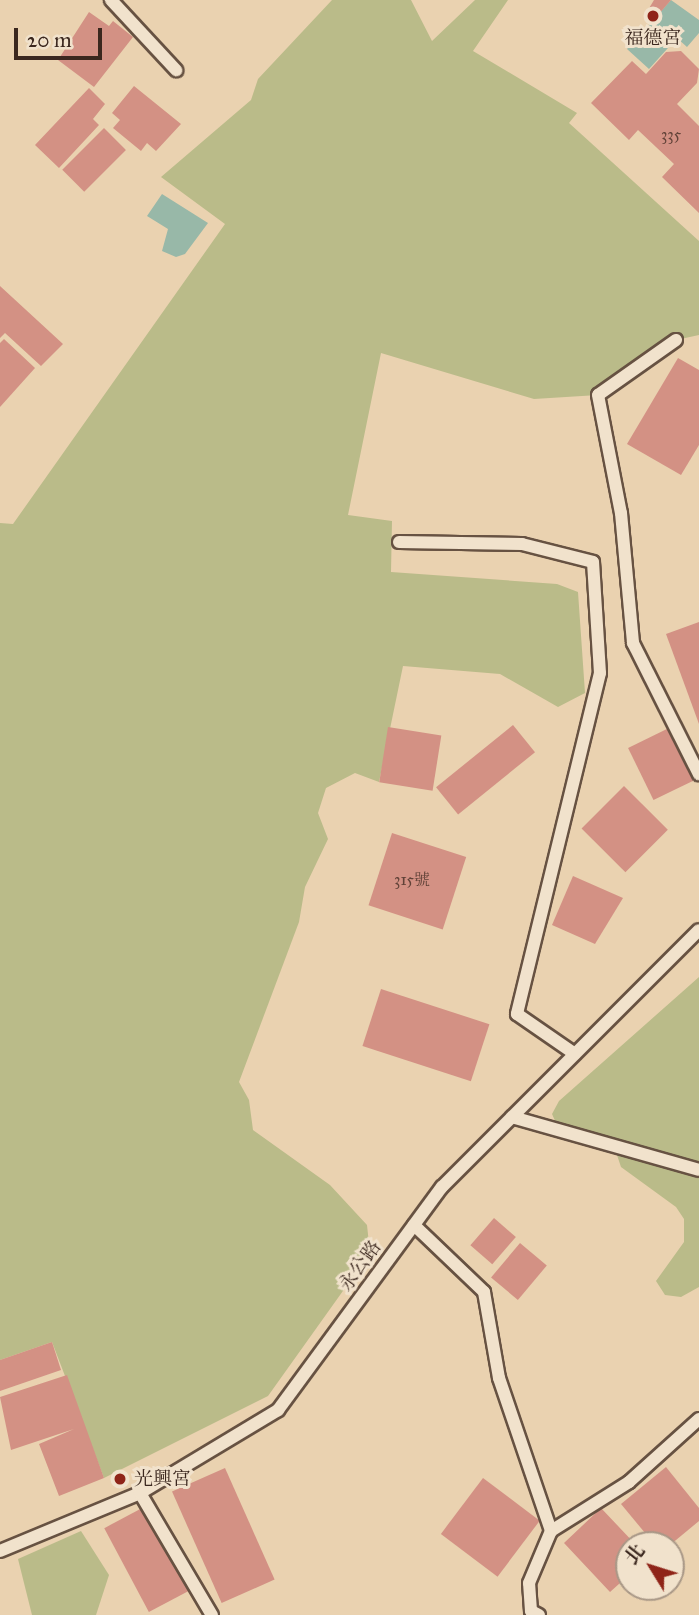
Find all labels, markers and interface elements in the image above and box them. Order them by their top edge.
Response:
marker: 福德宮 [645,8,661,24]
scale bar [18,14,105,58]
text: 20 m [27,27,72,53]
place label: 福德宮 [625,27,681,49]
house number: 335 [661,125,681,145]
house number: 315號 [394,870,430,890]
street label: 永公路 [334,1236,386,1296]
place label: 光興宮 [134,1468,191,1490]
marker: 光興宮 [112,1471,128,1487]
north arrow [615,1531,685,1601]
text: 北 [620,1539,650,1569]

